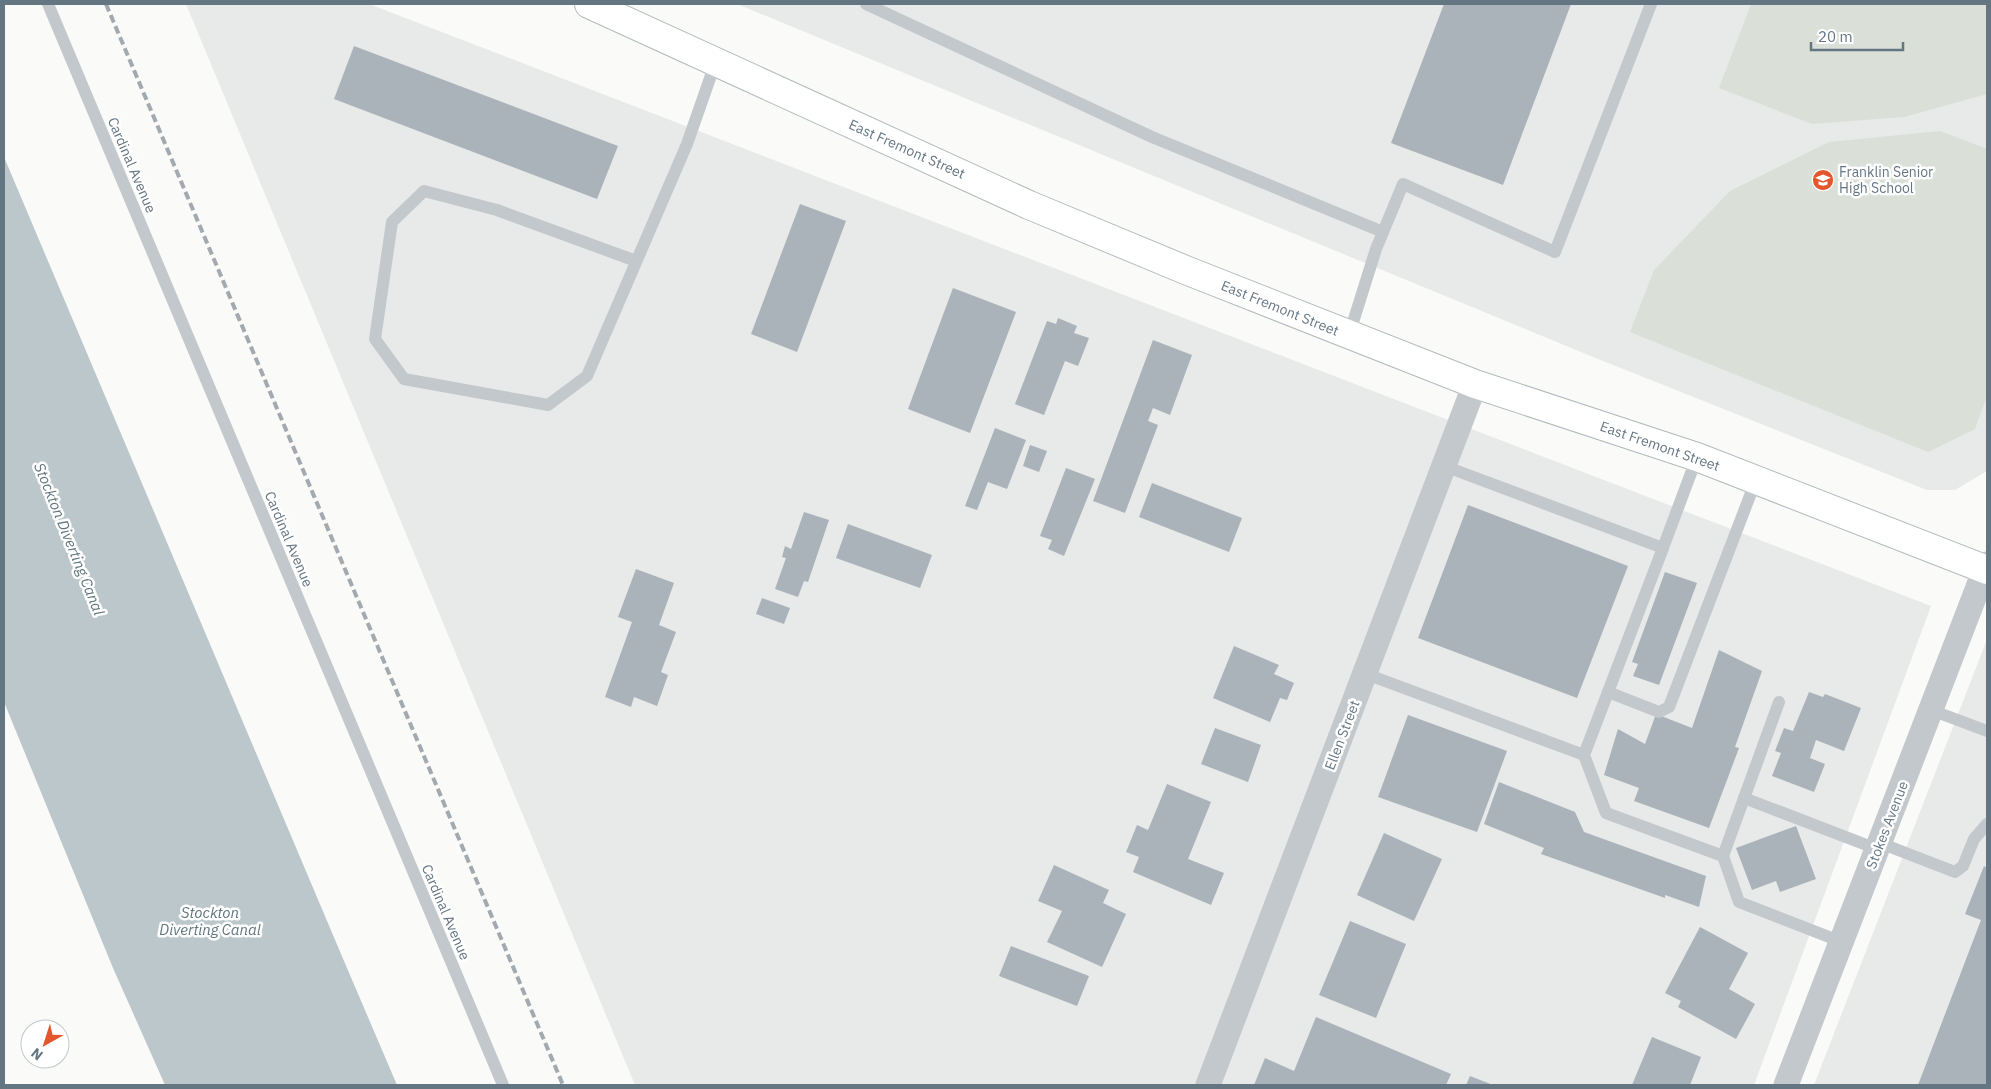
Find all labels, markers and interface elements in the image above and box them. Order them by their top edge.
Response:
scale bar [1811,20,1904,52]
text: 20 m [1818,27,1853,46]
street label: Cardinal Avenue [104,114,160,216]
street label: East Fremont Street [846,115,968,183]
place label: Franklin Senior High School [1839,163,1933,197]
school or university icon: Franklin Senior High School [1811,168,1835,192]
street label: East Fremont Street [1218,276,1342,340]
street label: East Fremont Street [1598,417,1722,475]
water label: Stockton Diverting Canal [30,460,109,618]
street label: Cardinal Avenue [261,488,317,590]
street label: Ellen Street [1321,698,1364,772]
street label: Stokes Avenue [1862,778,1912,871]
street label: Cardinal Avenue [418,861,474,963]
water label: Stockton Diverting Canal [159,903,261,939]
north arrow [20,1019,70,1069]
text: N [27,1044,46,1064]

